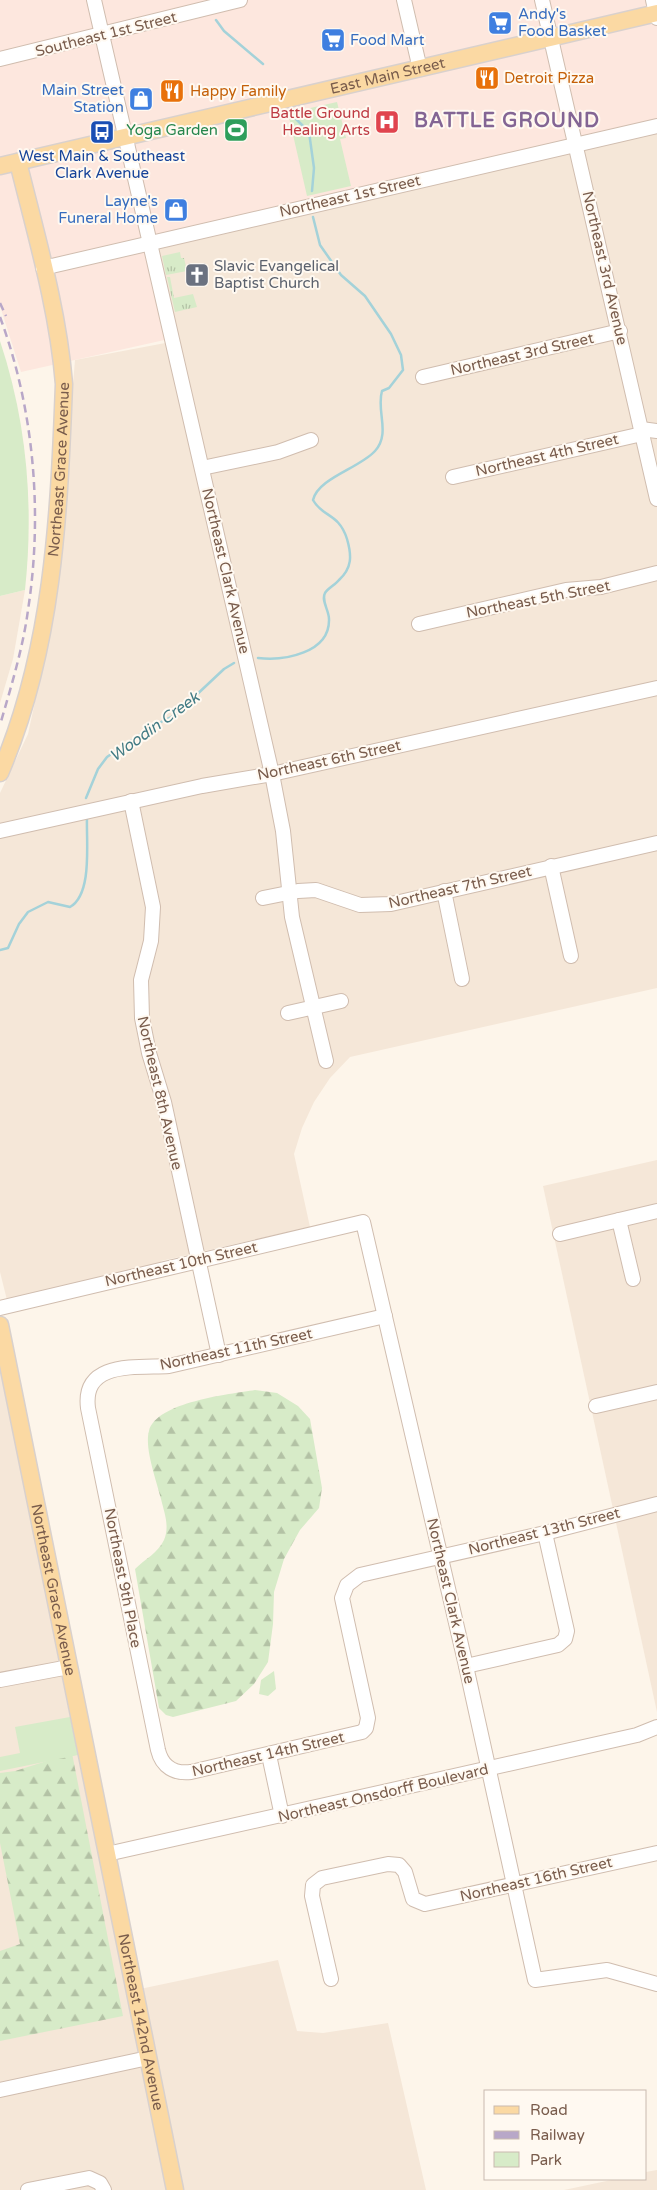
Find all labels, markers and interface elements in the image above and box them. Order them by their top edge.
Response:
place label: Andy's Food Basket [518,5,607,40]
street label: Southeast 1st Street [33,8,179,60]
supermarket icon: Andy's Food Basket [487,10,513,36]
supermarket icon: Food Mart [320,27,346,53]
place label: Food Mart [350,31,425,49]
street label: East Main Street [328,54,447,98]
restaurant icon: Detroit Pizza [474,65,500,91]
place label: Detroit Pizza [504,69,594,87]
restaurant icon: Happy Family [159,78,185,104]
place label: Main Street Station [41,81,124,116]
place label: Happy Family [190,82,286,100]
shop icon: Main Street Station [128,86,154,112]
place label: Battle Ground Healing Arts [270,104,370,139]
hospital icon: Battle Ground Healing Arts [374,109,400,135]
district label: BATTLE GROUND [414,109,600,133]
sports icon: Yoga Garden [223,117,249,143]
bus stop icon: West Main & Southeast Clark Avenue [89,119,115,145]
place label: Yoga Garden [126,121,218,139]
place label: West Main & Southeast Clark Avenue [19,147,185,182]
street label: Northeast 1st Street [278,171,423,221]
street label: Northeast 3rd Avenue [579,189,631,347]
place label: Layne's Funeral Home [58,192,158,227]
shop icon: Layne's Funeral Home [163,197,189,223]
place label: Slavic Evangelical Baptist Church [214,257,339,292]
church icon: Slavic Evangelical Baptist Church [184,262,210,288]
street label: Northeast 3rd Street [449,329,596,379]
street label: Northeast Grace Avenue [44,382,73,558]
street label: Northeast 4th Street [474,430,621,480]
street label: Northeast Clark Avenue [198,486,254,656]
street label: Northeast 5th Street [464,576,612,622]
water label: Woodin Creek [106,687,205,766]
street label: Northeast 6th Street [256,736,403,784]
street label: Northeast 7th Street [387,862,534,912]
street label: Northeast 8th Avenue [134,1014,186,1172]
street label: Northeast 10th Street [103,1238,259,1290]
street label: Northeast 11th Street [158,1324,314,1374]
street label: Northeast Grace Avenue [27,1502,80,1677]
street label: Northeast 13th Street [466,1503,622,1559]
street label: Northeast 9th Place [101,1507,145,1649]
street label: Northeast Clark Avenue [423,1516,479,1686]
street label: Northeast 14th Street [190,1728,346,1780]
street label: Northeast Onsdorff Boulevard [276,1760,490,1826]
street label: Northeast 16th Street [458,1853,614,1905]
street label: Northeast 142nd Avenue [114,1932,168,2112]
legend [484,2090,647,2180]
text: Road [530,2101,568,2119]
text: Railway [530,2126,585,2144]
text: Park [530,2151,562,2169]

